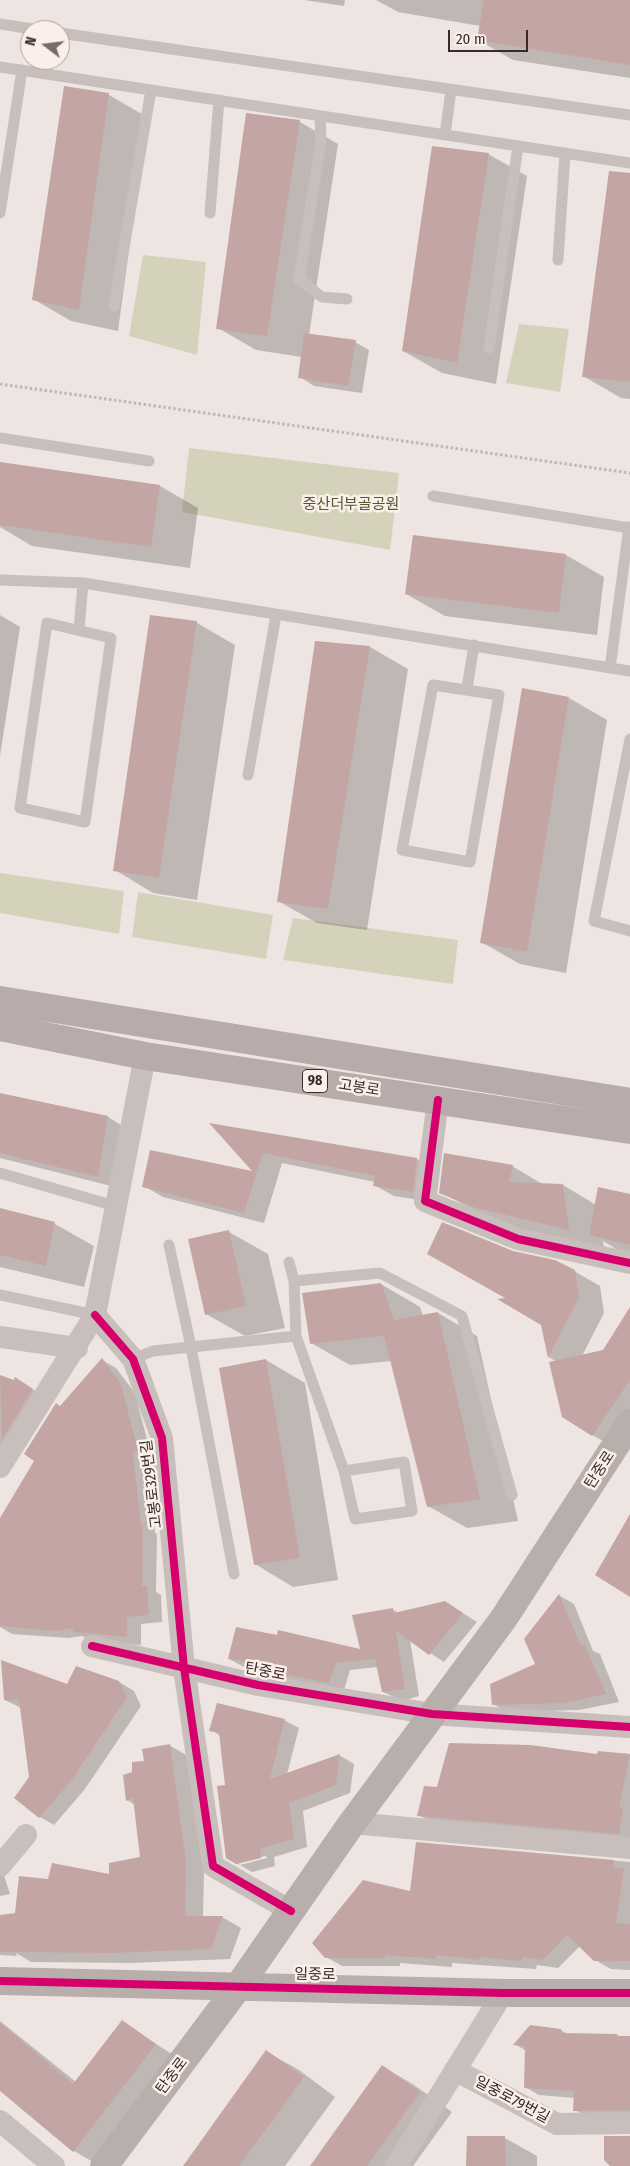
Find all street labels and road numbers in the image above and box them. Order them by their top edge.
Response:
road number: 98 [302,1070,328,1092]
street label: 고봉로 [337,1076,381,1100]
street label: 고봉로329번길 [138,1439,166,1529]
street label: 탄중로 [581,1448,619,1492]
street label: 탄중로 [243,1659,287,1685]
street label: 일중로 [294,1966,336,1984]
street label: 탄중로 [152,2054,192,2098]
street label: 일중로79번길 [472,2073,552,2127]

